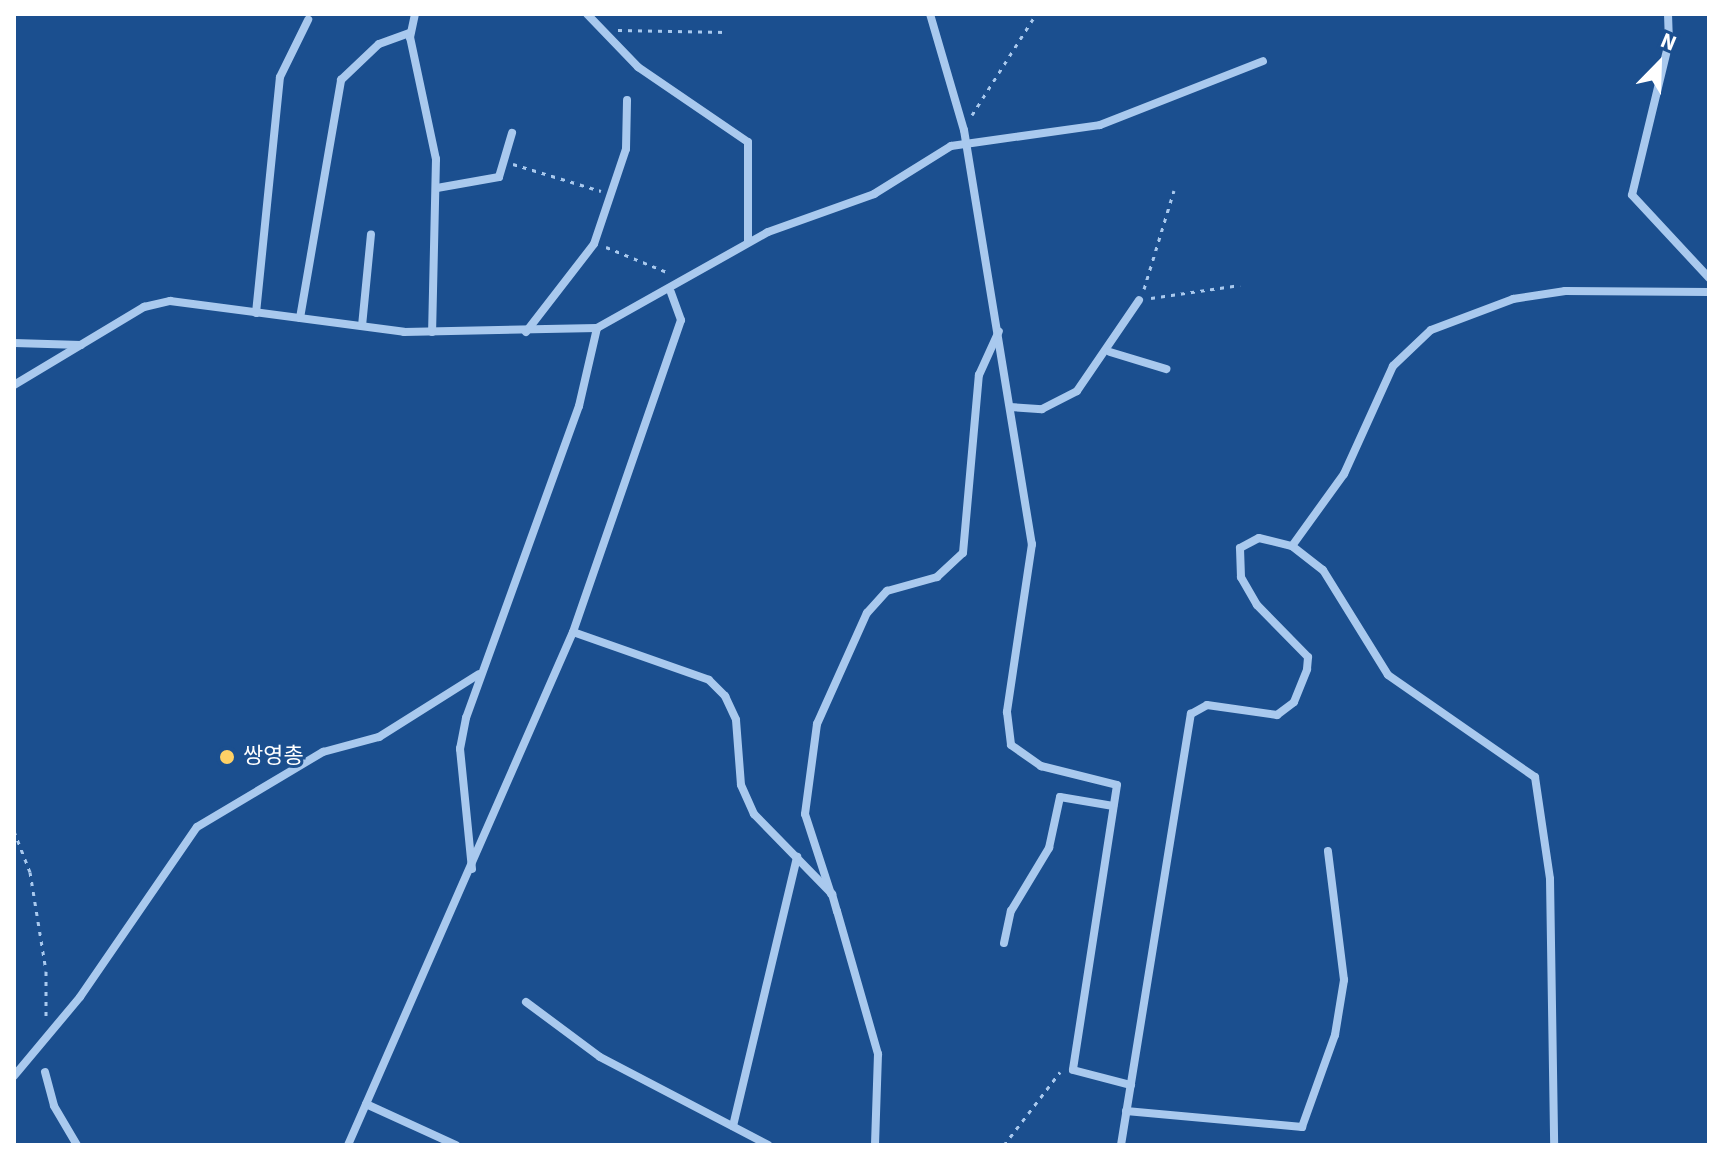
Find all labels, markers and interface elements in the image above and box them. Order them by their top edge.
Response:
north arrow [1619,24,1699,104]
text: N [1655,24,1681,59]
place label: 쌍영총 [243,744,304,770]
marker: 쌍영총 [218,748,236,766]

